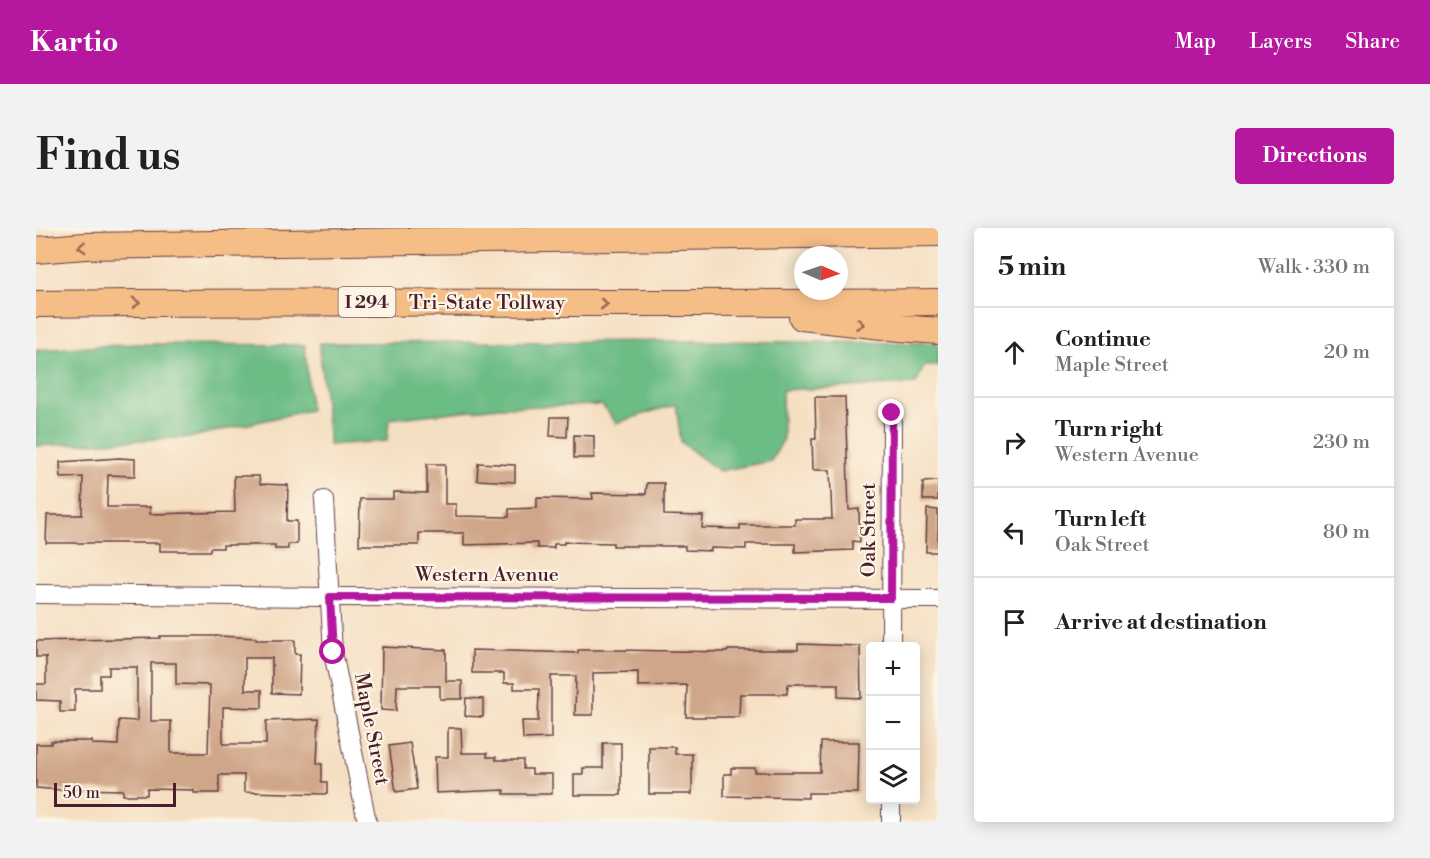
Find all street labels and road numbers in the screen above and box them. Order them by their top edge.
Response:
road number: I 294 [338,287,396,317]
street label: Tri-State Tollway [409,291,565,316]
street label: Oak Street [857,483,882,577]
street label: Western Avenue [414,563,559,588]
street label: Maple Street [348,671,394,787]

